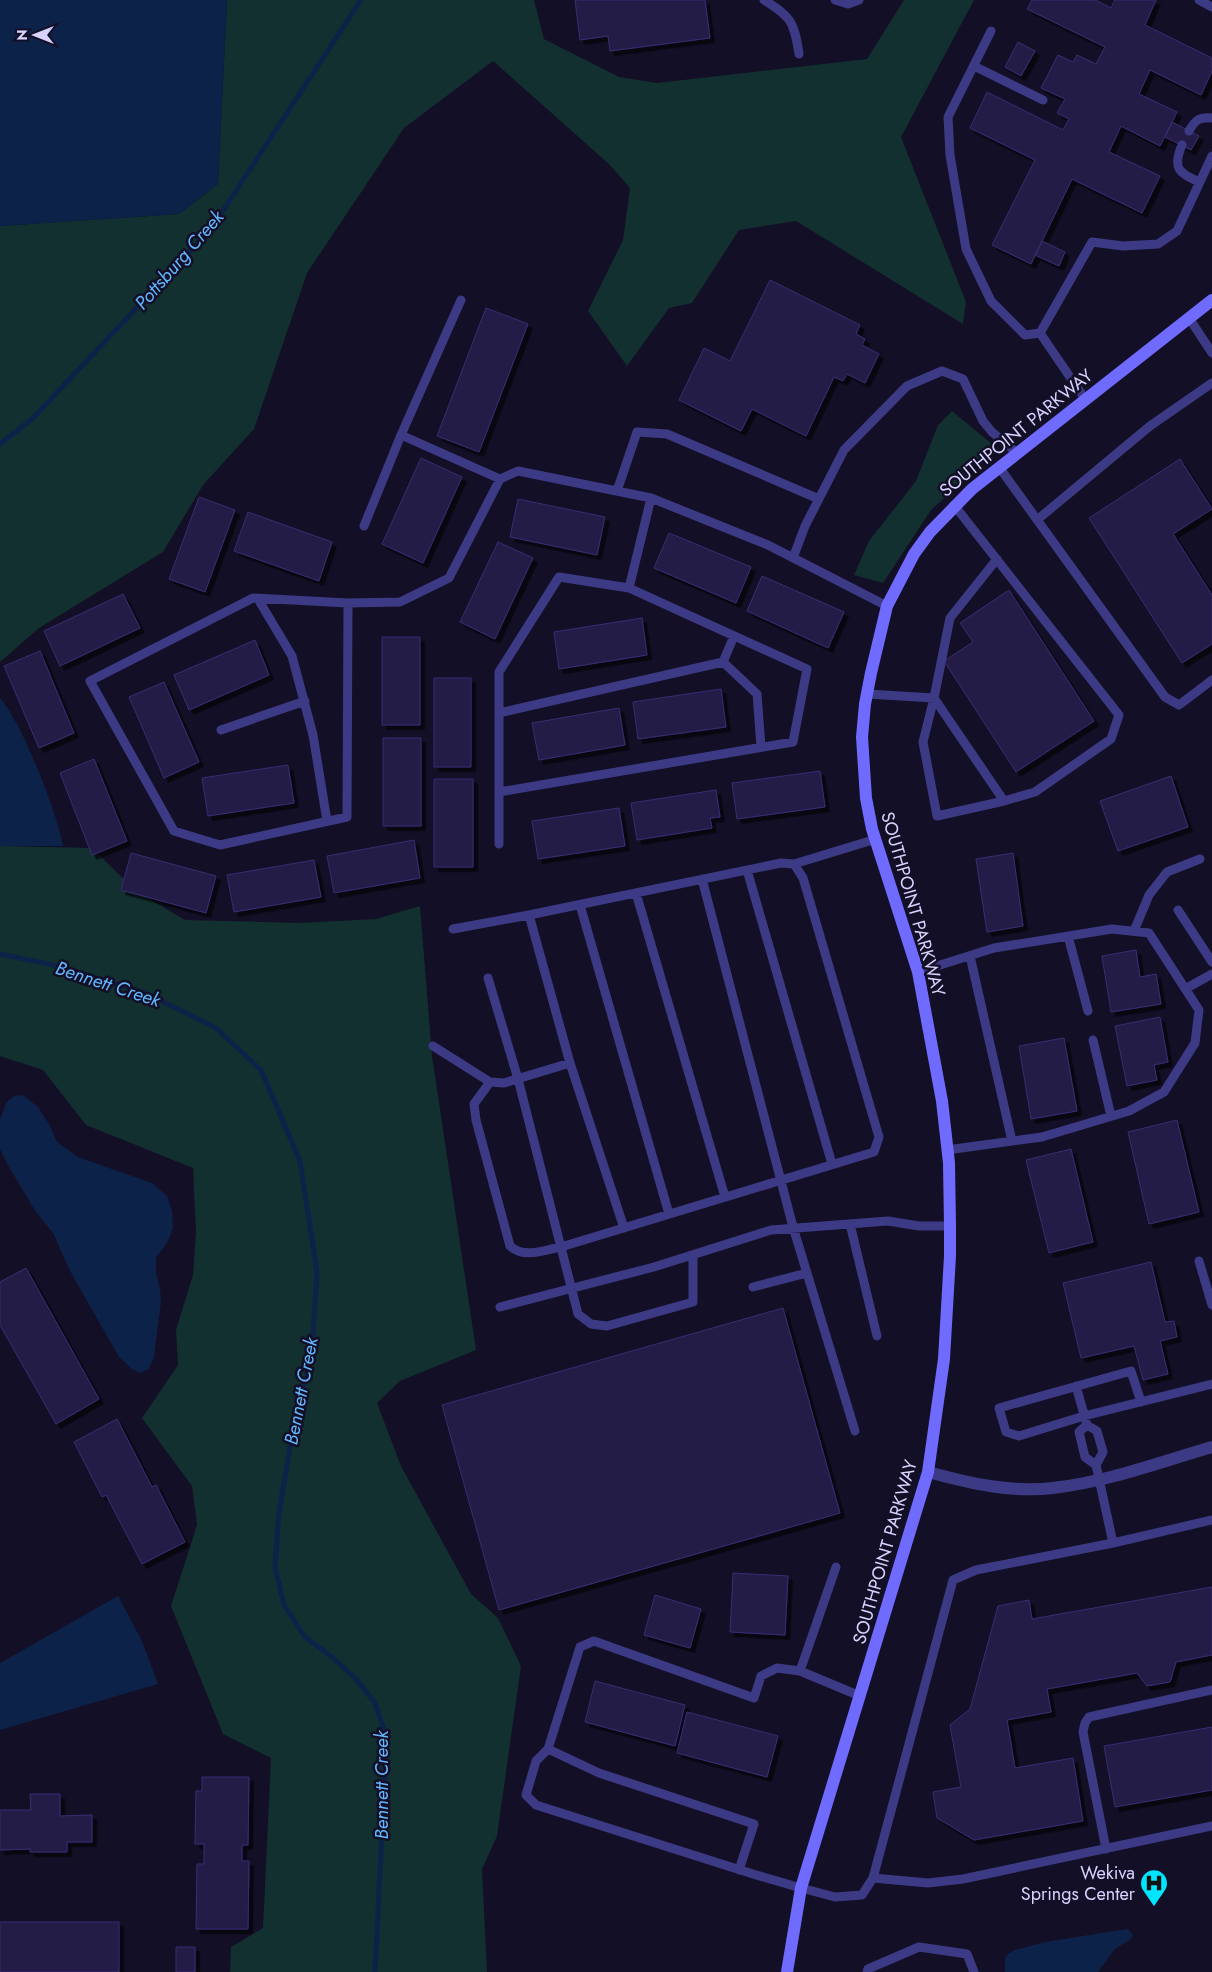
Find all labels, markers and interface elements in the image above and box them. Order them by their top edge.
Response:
north arrow [10,10,60,60]
text: N [12,29,32,41]
water label: Pottsburg Creek [128,204,230,316]
street label: SOUTHPOINT PARKWAY [934,362,1099,503]
street label: SOUTHPOINT PARKWAY [874,809,952,1000]
water label: Bennett Creek [52,954,165,1014]
water label: Bennett Creek [277,1334,325,1447]
street label: SOUTHPOINT PARKWAY [846,1456,924,1647]
water label: Bennett Creek [368,1730,395,1840]
place label: Wekiva Springs Center [1021,1860,1136,1907]
hospital icon: Wekiva Springs Center [1139,1868,1169,1907]

